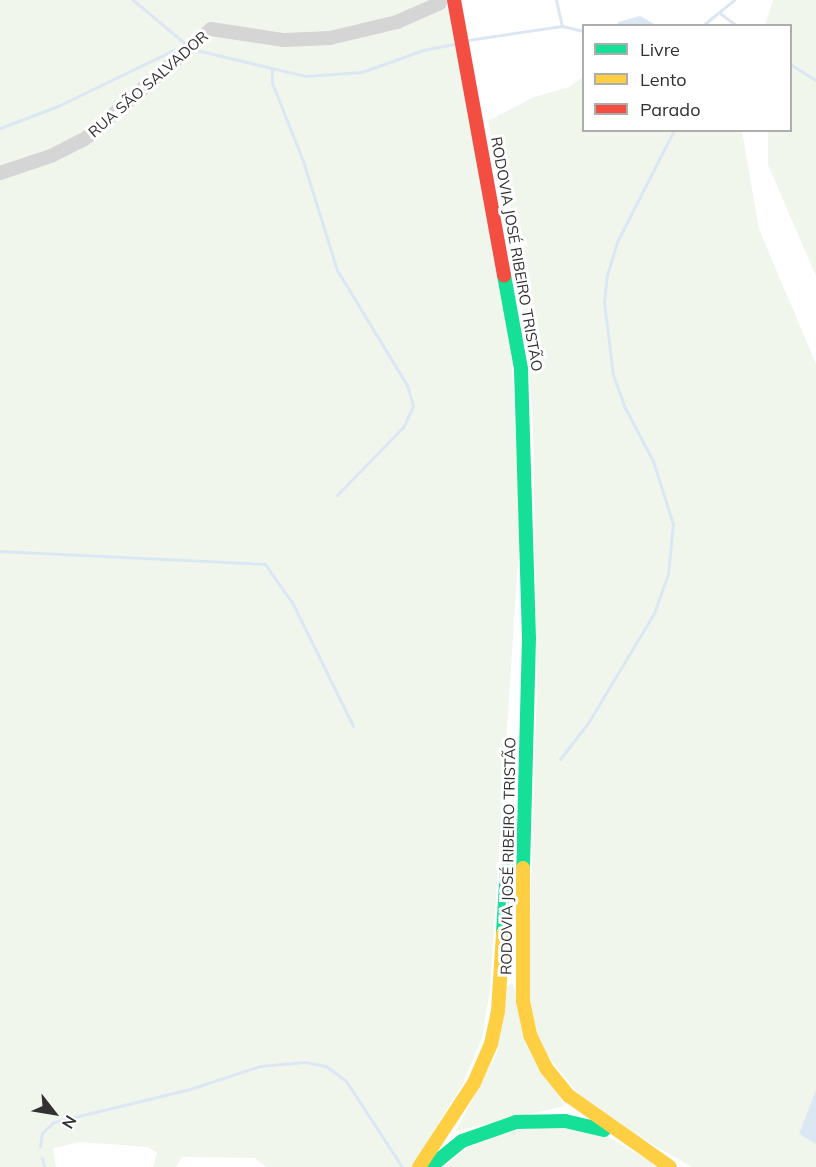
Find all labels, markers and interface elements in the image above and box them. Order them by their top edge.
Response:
legend [582,24,792,132]
street label: RUA SÃO SALVADOR [84,27,212,141]
text: Livre [640,38,680,61]
text: Lento [640,68,687,91]
text: Parado [640,98,700,121]
street label: RODOVIA JOSÉ RIBEIRO TRISTÃO [487,135,547,373]
street label: RODOVIA JOSÉ RIBEIRO TRISTÃO [497,737,519,975]
north arrow [24,1083,84,1143]
text: N [58,1112,81,1133]

